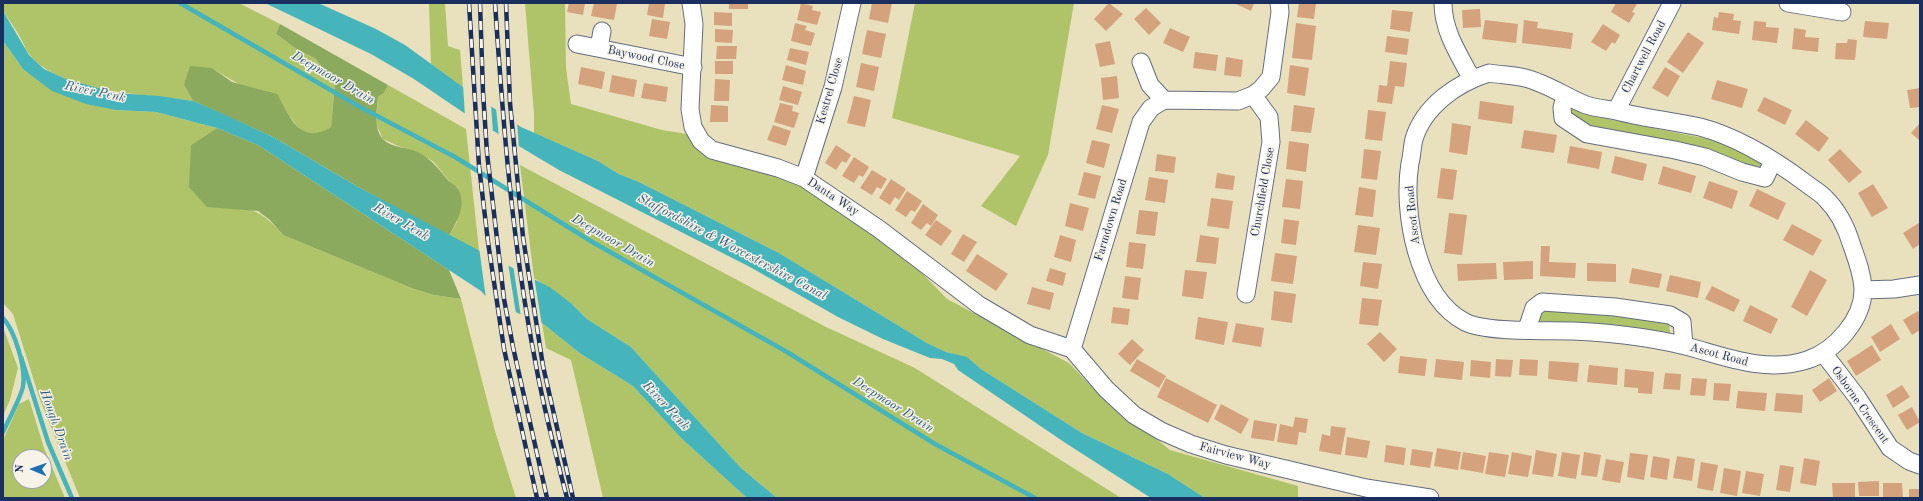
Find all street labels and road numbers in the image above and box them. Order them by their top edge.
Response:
street label: Chartwell Road [1619,18,1669,96]
street label: Baywood Close [606,43,686,73]
street label: Kestrel Close [814,56,846,126]
street label: Churchfield Close [1248,146,1278,238]
street label: Danta Way [804,175,862,219]
street label: Farmdown Road [1092,177,1130,263]
street label: Ascot Road [1403,184,1423,246]
street label: Ascot Road [1688,340,1750,370]
street label: Osborne Crescent [1828,364,1892,446]
street label: Fairview Way [1198,440,1272,472]

